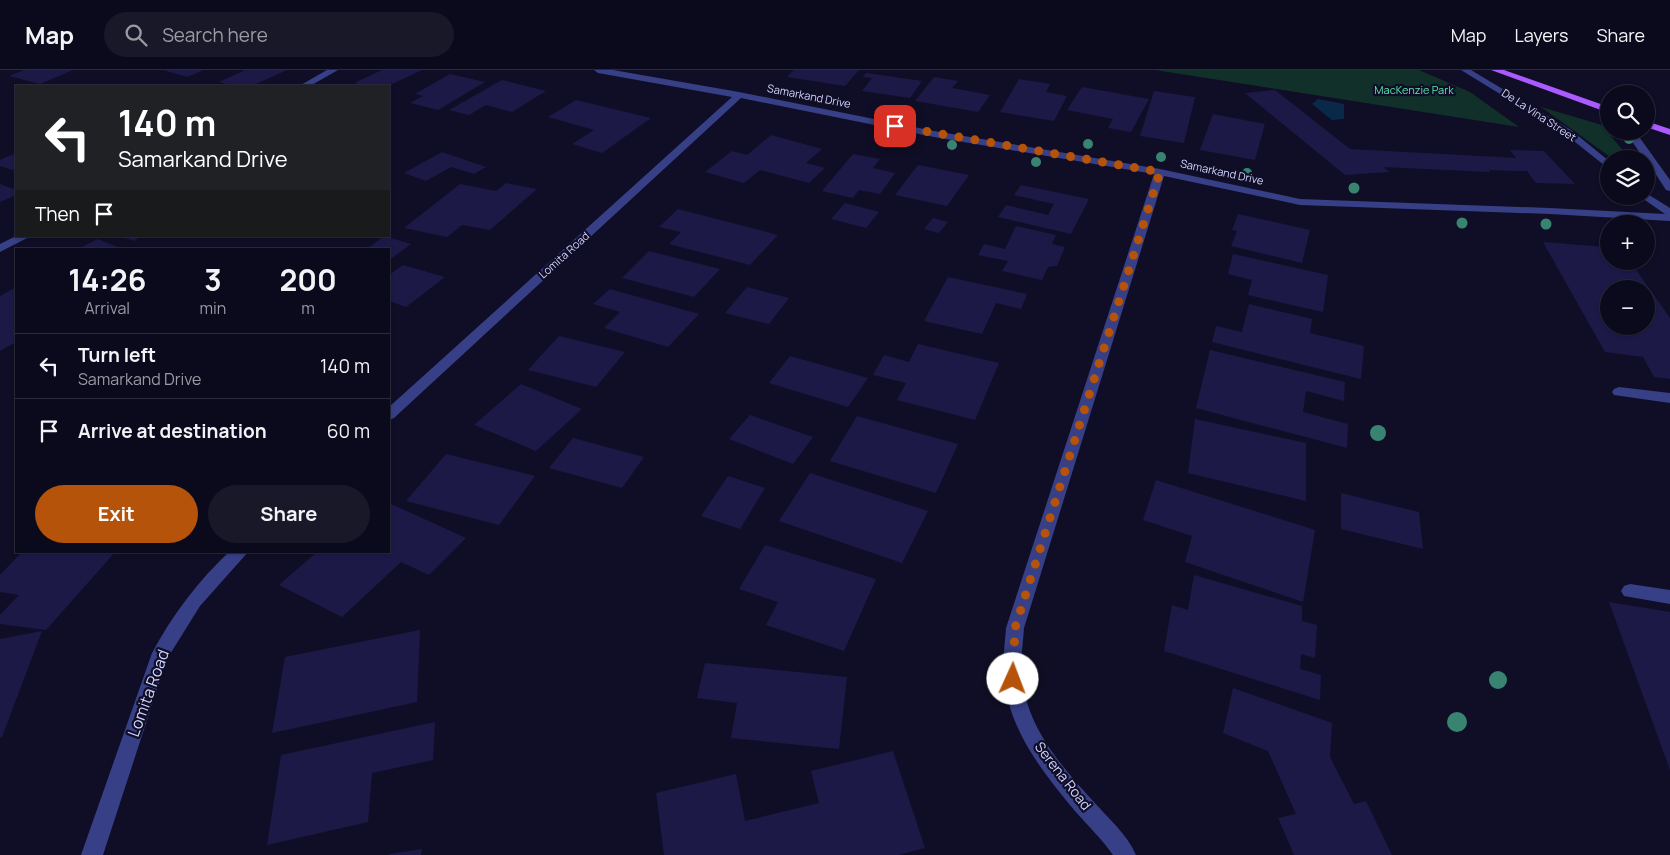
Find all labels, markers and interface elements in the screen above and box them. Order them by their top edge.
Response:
search box [104,12,454,57]
text: Map [25,18,74,51]
icon: search [122,21,150,49]
text: Search here [162,22,268,48]
text: Map [1451,23,1486,47]
text: Layers [1514,23,1568,47]
text: Share [1596,23,1645,47]
street label: Samarkand Drive [766,80,853,111]
park label: MacKenzie Park [1374,82,1454,97]
street label: De La Vina Street [1499,85,1579,144]
map controls [1600,85,1655,335]
button: search [1600,85,1655,140]
text: 140 m [118,99,216,147]
icon: left [35,105,100,170]
pin [874,105,916,147]
icon: arrive [881,112,909,140]
text: Samarkand Drive [118,144,288,174]
button: layers [1600,150,1655,205]
street label: Samarkand Drive [1179,155,1266,188]
icon: arrive [90,200,118,228]
text: Then [35,201,80,227]
button: + [1600,215,1655,270]
street label: Lomita Road [535,228,592,281]
text: 14:26 [68,259,146,300]
text: 3 [204,259,222,300]
text: 200 [279,259,337,300]
button: − [1600,280,1655,335]
text: Arrival [84,297,130,319]
text: min [200,297,226,319]
text: m [301,297,315,319]
text: Turn left [78,342,156,368]
icon: left [35,352,63,380]
text: 140 m [320,353,370,379]
text: Samarkand Drive [78,368,201,390]
icon: arrive [35,417,63,445]
text: Arrive at destination [78,418,267,444]
text: 60 m [327,418,370,444]
button: Exit [35,485,198,543]
button: Share [208,485,370,543]
street label: Lomita Road [122,646,174,740]
position arrow [986,652,1038,704]
street label: Serena Road [1031,738,1096,814]

